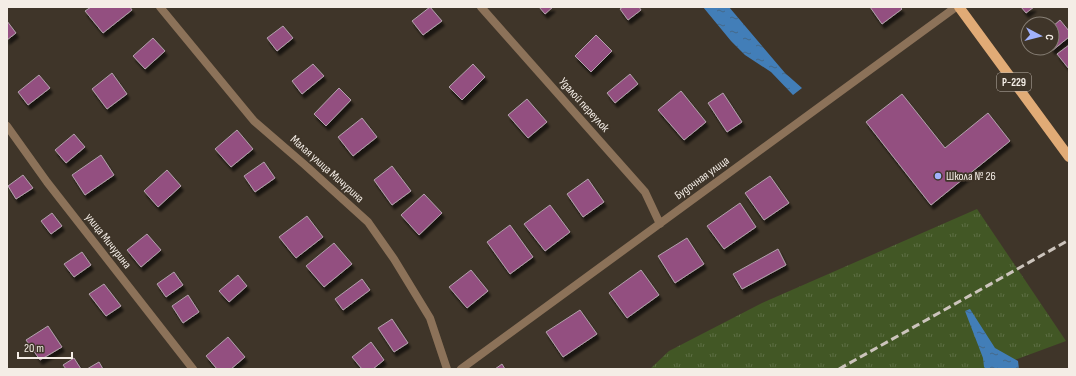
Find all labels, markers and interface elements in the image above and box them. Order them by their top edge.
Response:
north arrow [1020,16,1060,56]
text: С [1043,34,1056,41]
road number: Р-229 [997,73,1031,91]
street label: Удалой переулок [556,75,613,136]
street label: Малая улица Мичурина [287,132,367,206]
street label: Будочная улица [672,153,733,203]
place label: Школа № 26 [946,169,996,184]
marker: Школа № 26 [933,171,943,181]
street label: улица Мичурина [82,210,135,272]
scale bar [18,334,72,360]
text: 20 m [24,341,44,356]

